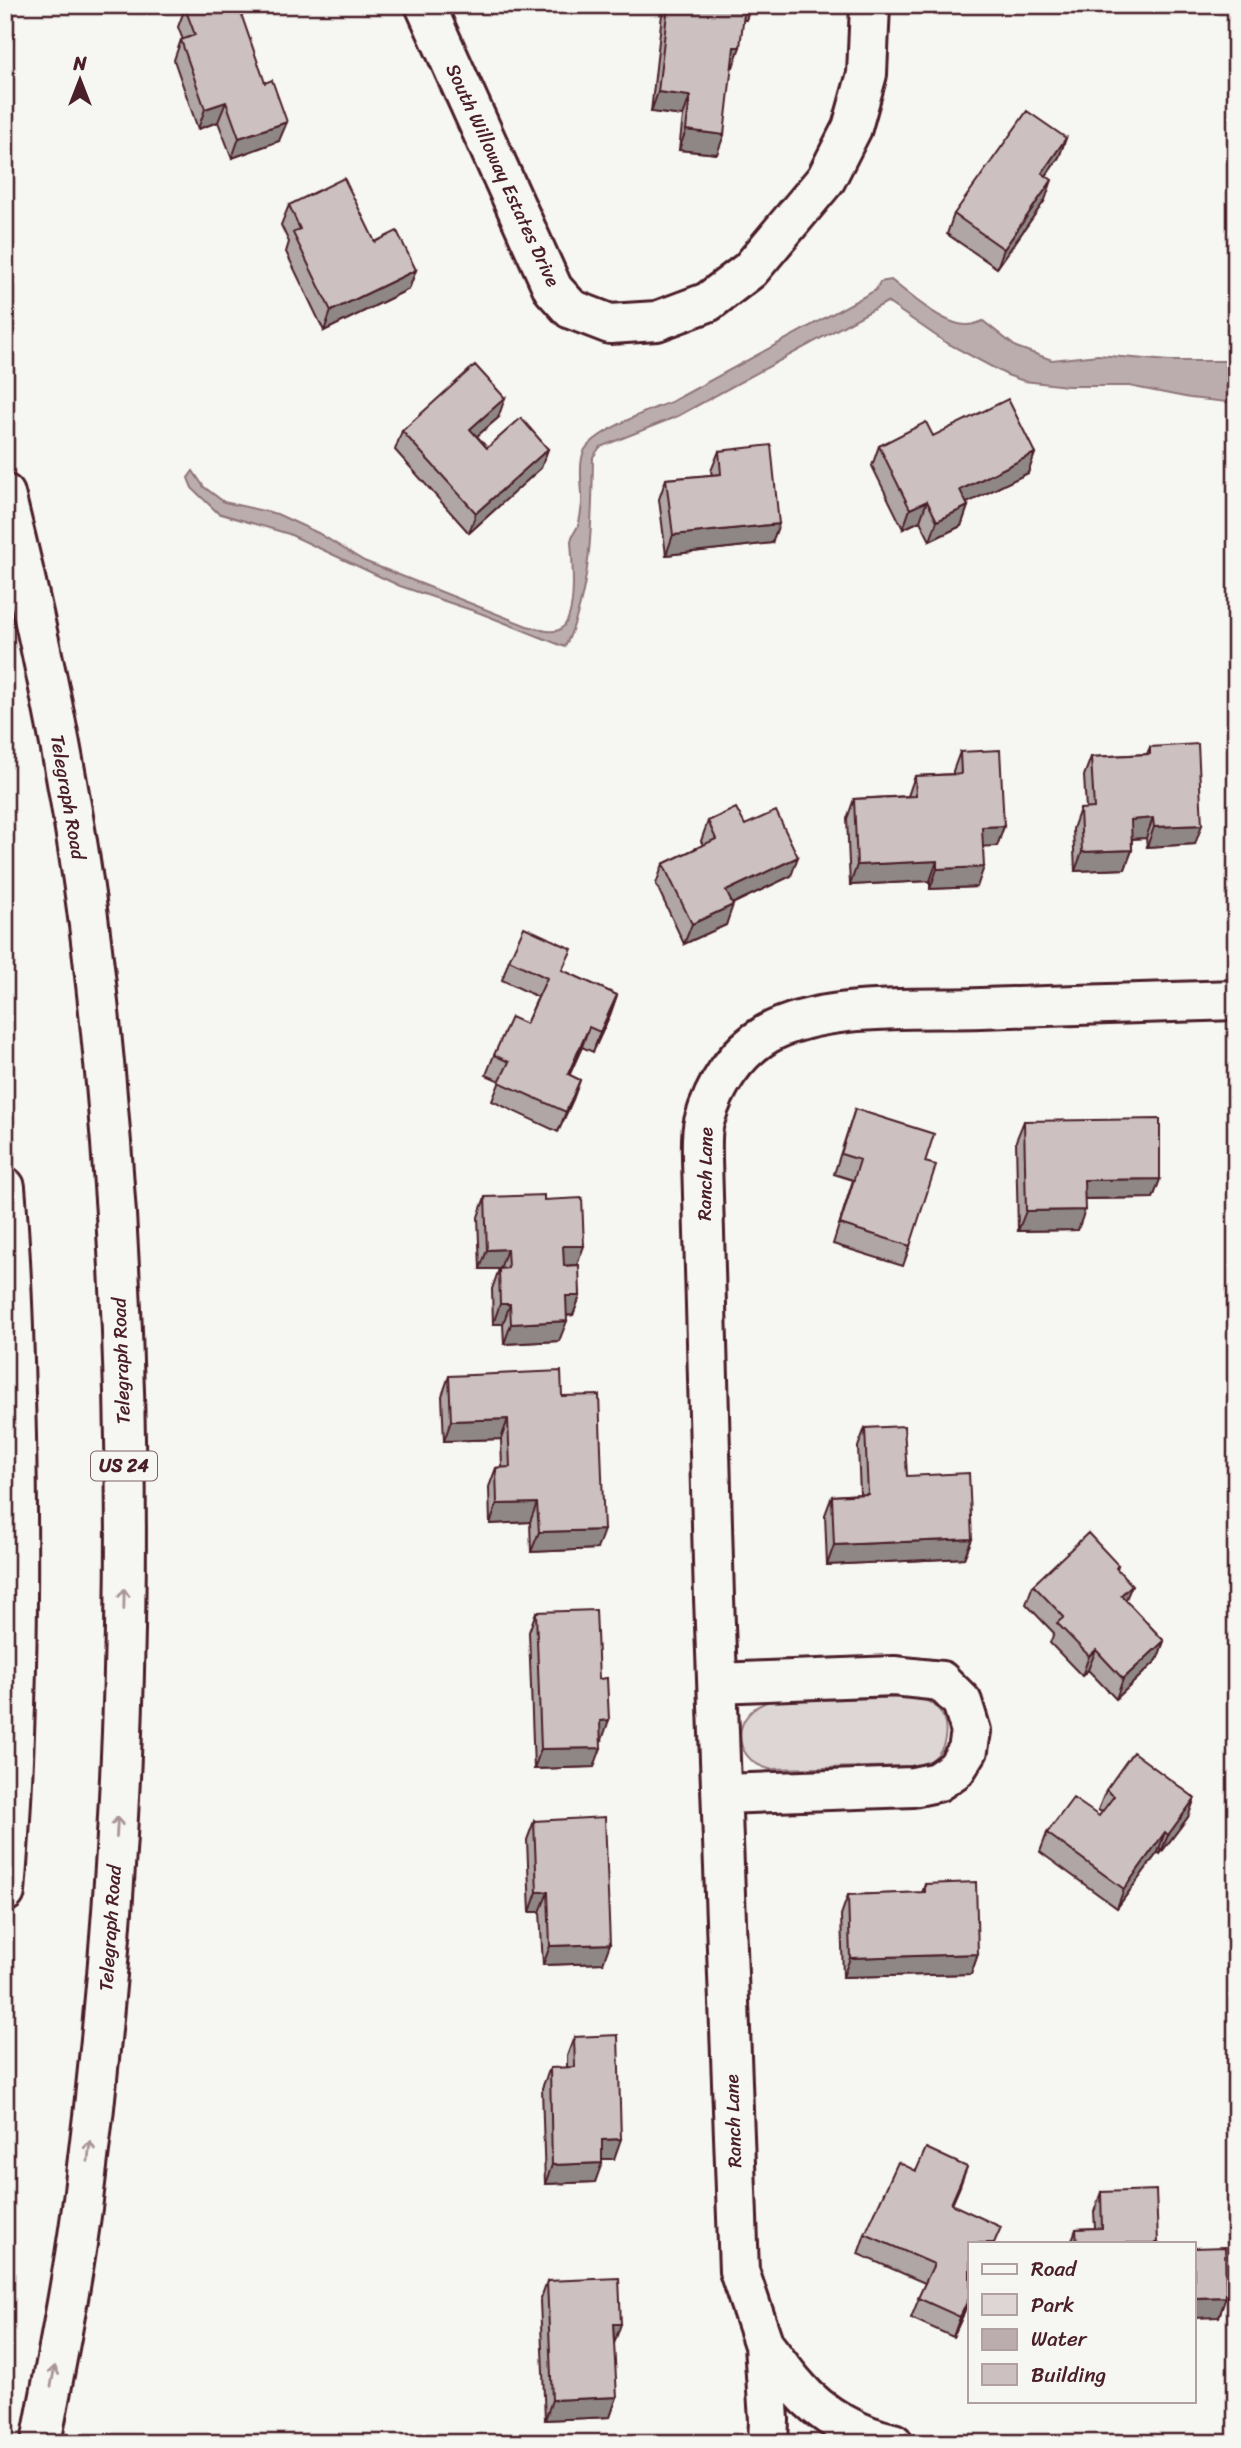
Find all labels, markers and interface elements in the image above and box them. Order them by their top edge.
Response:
north arrow [46,46,116,116]
text: N [72,47,87,80]
street label: South Willoway Estates Drive [437,58,569,292]
street label: Telegraph Road [41,732,96,864]
street label: Ranch Lane [688,1127,722,1221]
street label: Telegraph Road [102,1295,140,1425]
road number: US 24 [91,1451,157,1480]
one-way arrow [117,1588,131,1611]
one-way arrow [110,1816,123,1839]
street label: Telegraph Road [89,1862,131,1992]
street label: Ranch Lane [715,2074,751,2168]
one-way arrow [82,2140,95,2163]
legend [968,2242,1196,2402]
text: Road [1031,2250,1078,2288]
text: Park [1031,2286,1074,2324]
text: Water [1031,2320,1088,2358]
text: Building [1031,2356,1107,2394]
one-way arrow [47,2365,61,2388]

